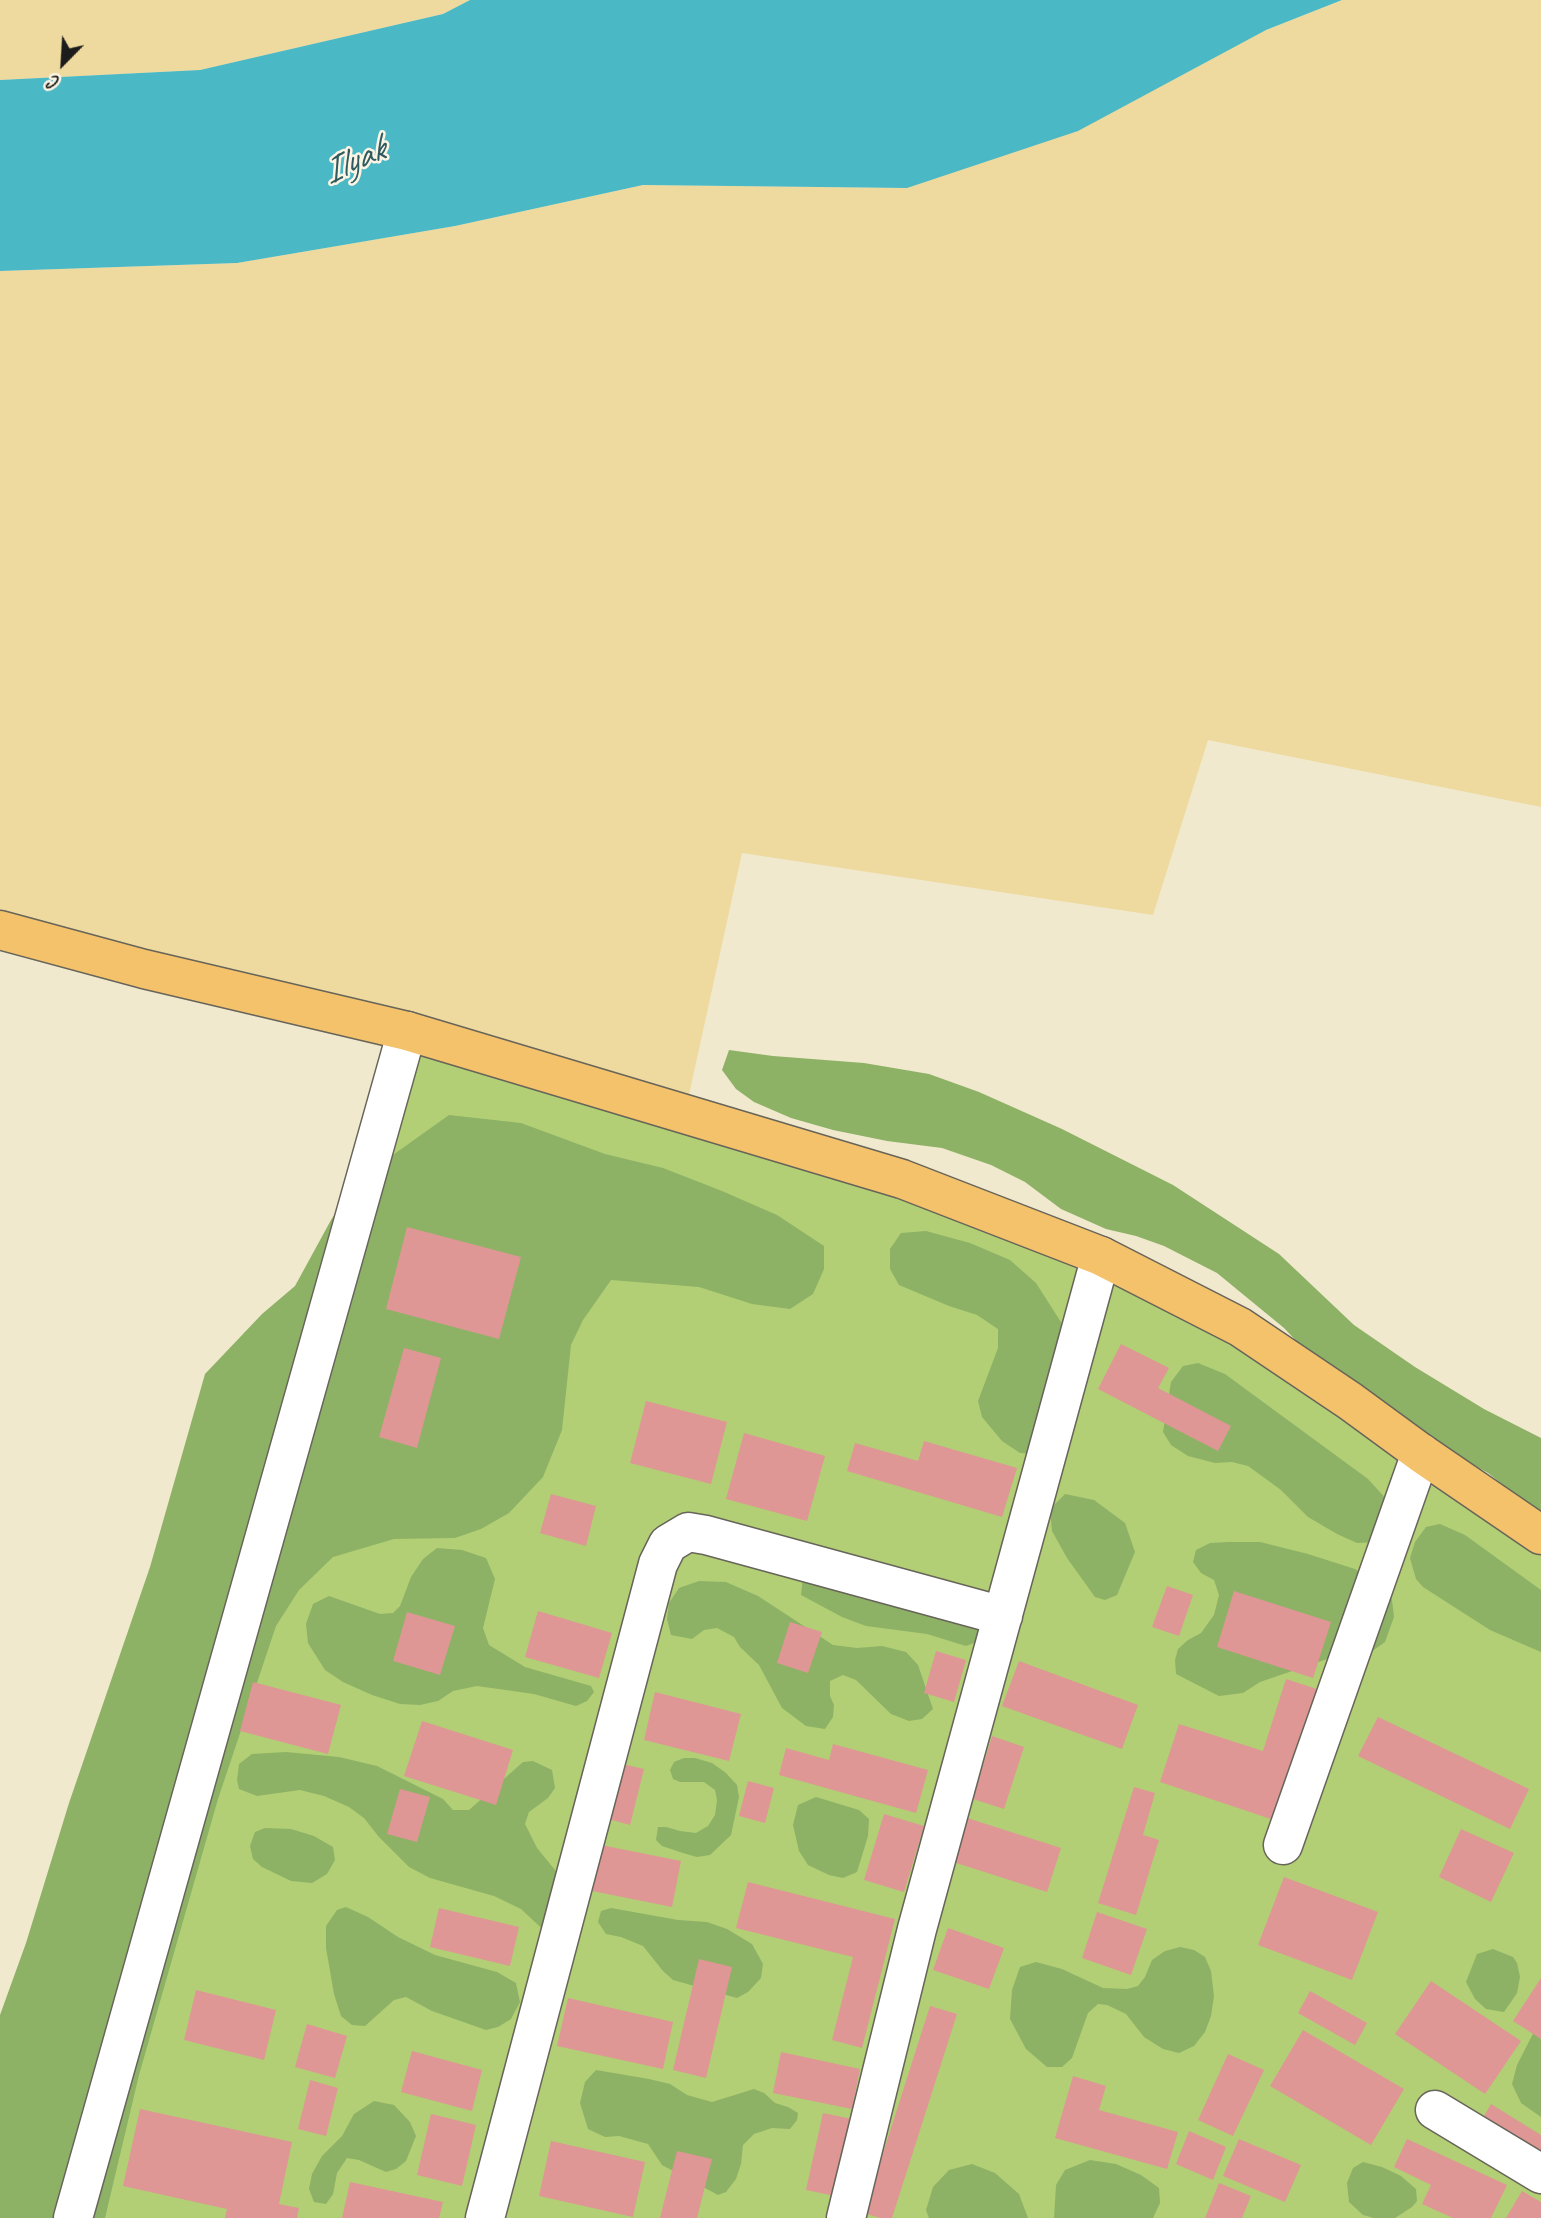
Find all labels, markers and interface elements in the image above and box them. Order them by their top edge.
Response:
north arrow [28,28,98,98]
text: С [45,69,64,95]
water label: Ilyak [316,128,392,196]

